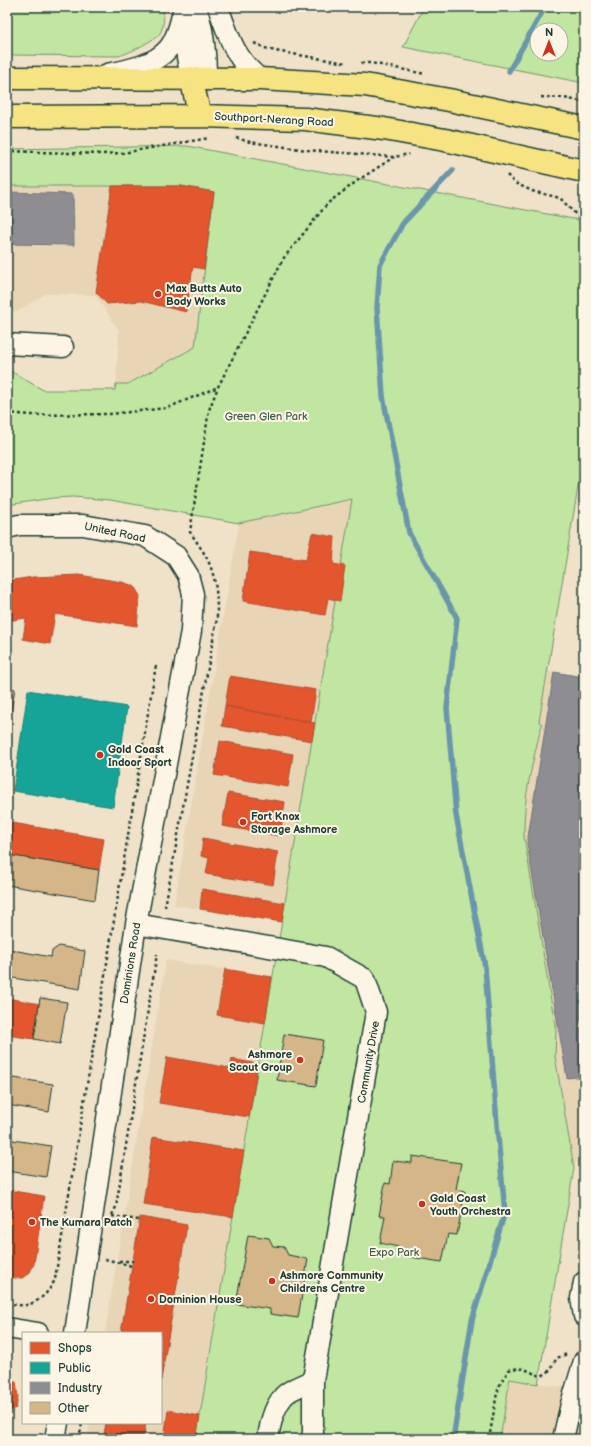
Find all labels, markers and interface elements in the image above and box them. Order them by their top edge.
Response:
north arrow [529,22,569,62]
text: N [545,26,553,39]
street label: Southport-Nerang Road [214,110,334,129]
place label: Max Butts Auto Body Works [166,282,242,308]
marker: Max Butts Auto Body Works [153,289,163,299]
park label: Green Glen Park [225,410,308,423]
street label: United Road [83,520,147,545]
place label: Gold Coast Indoor Sport [108,743,172,769]
marker: Gold Coast Indoor Sport [95,750,105,760]
place label: Fort Knox Storage Ashmore [251,810,337,836]
marker: Fort Knox Storage Ashmore [238,817,248,827]
street label: Dominions Road [118,922,143,1005]
street label: Community Drive [355,1019,382,1104]
place label: Ashmore Scout Group [229,1048,292,1074]
marker: Ashmore Scout Group [295,1055,305,1065]
place label: Gold Coast Youth Orchestra [430,1192,511,1218]
marker: Gold Coast Youth Orchestra [417,1199,427,1209]
place label: The Kumara Patch [40,1216,132,1229]
marker: The Kumara Patch [27,1217,37,1227]
park label: Expo Park [369,1246,420,1259]
place label: Ashmore Community Childrens Centre [279,1269,383,1295]
marker: Ashmore Community Childrens Centre [267,1276,277,1286]
place label: Dominion House [159,1293,242,1306]
marker: Dominion House [146,1294,156,1304]
legend [22,1332,162,1424]
text: Shops [58,1341,92,1356]
text: Public [58,1361,91,1376]
text: Industry [58,1381,103,1396]
text: Other [58,1401,90,1416]

